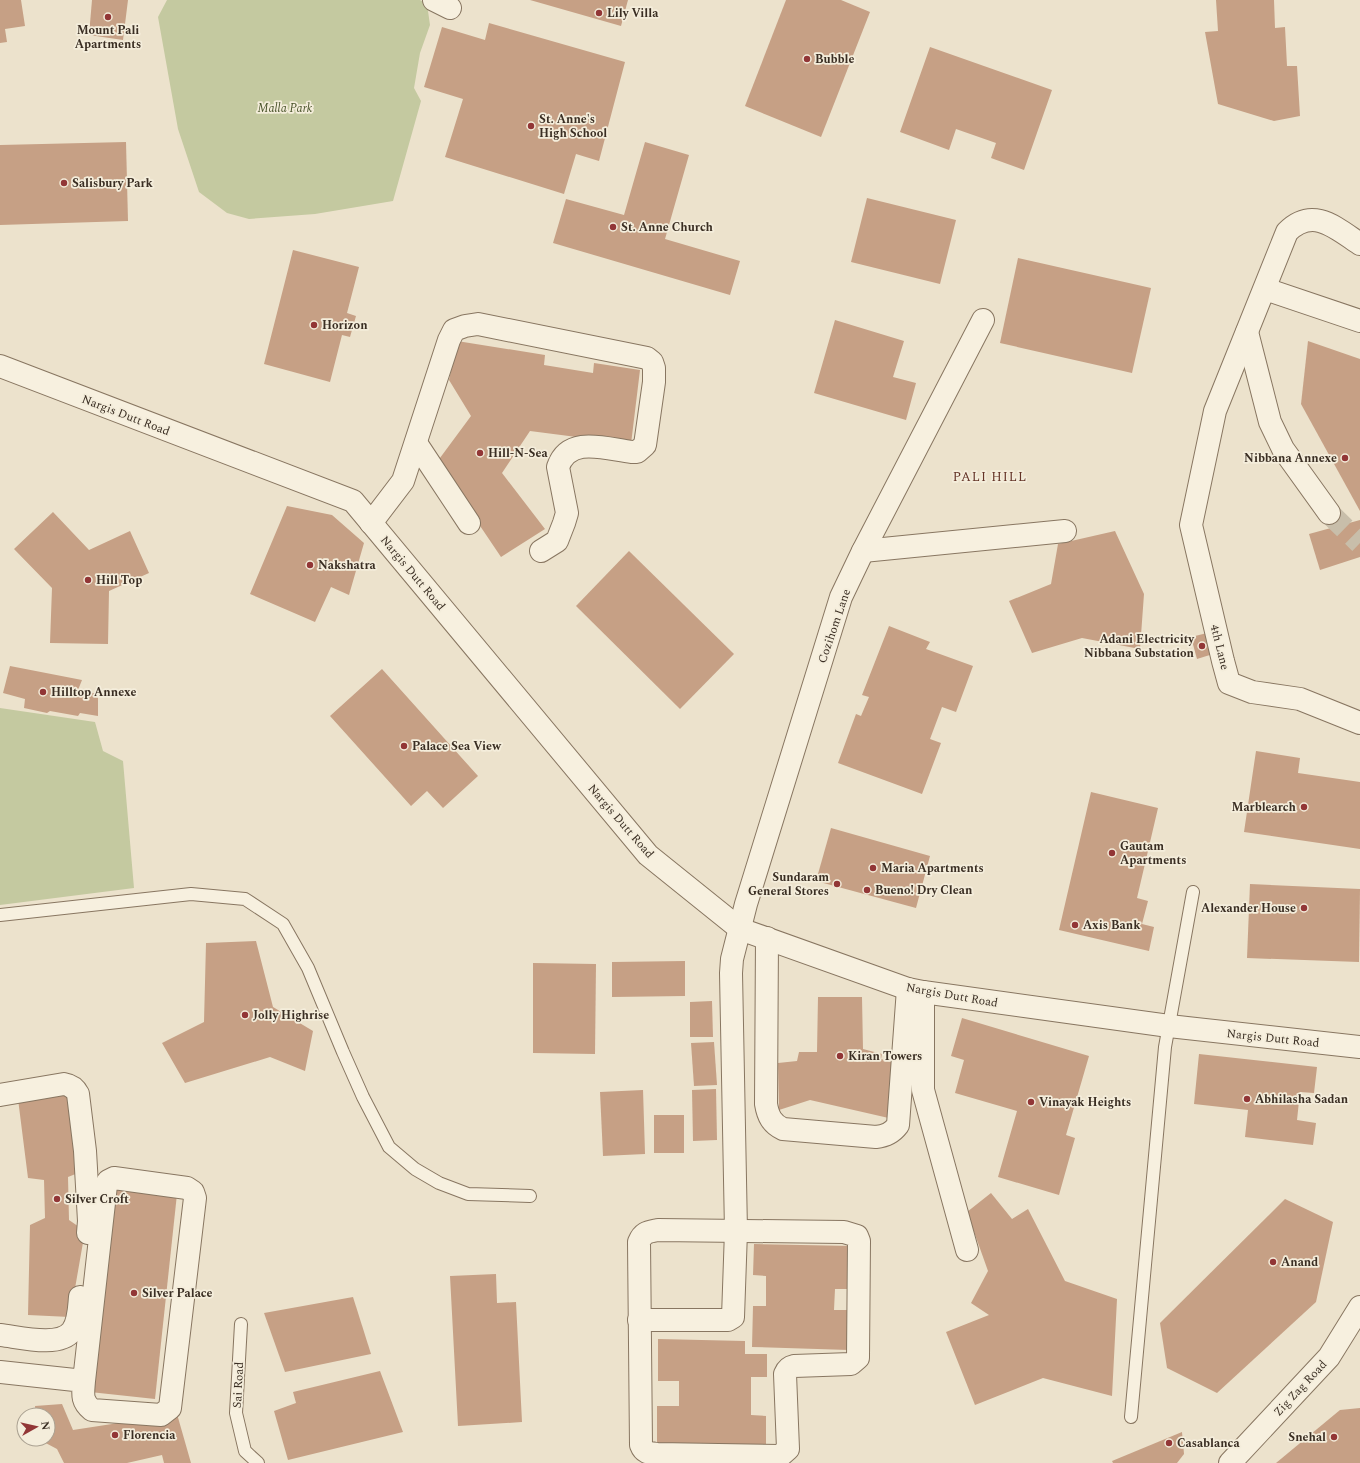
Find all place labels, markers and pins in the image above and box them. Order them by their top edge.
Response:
place label: Lily Villa [607,4,659,23]
marker: Lily Villa [594,8,604,18]
marker: Mount Pali Apartments [103,12,113,22]
place label: Mount Pali Apartments [75,21,141,54]
place label: Bubble [815,50,854,69]
marker: Bubble [802,54,812,64]
place label: St. Anne's High School [539,110,607,143]
marker: St. Anne's High School [526,121,536,131]
place label: Salisbury Park [72,174,153,193]
marker: Salisbury Park [59,178,69,188]
place label: St. Anne Church [621,218,714,237]
marker: St. Anne Church [608,222,618,232]
place label: Horizon [322,316,368,335]
marker: Horizon [309,320,319,330]
place label: Hill-N-Sea [488,444,549,463]
marker: Hill-N-Sea [475,448,485,458]
place label: Nibbana Annexe [1244,449,1337,468]
marker: Nibbana Annexe [1340,453,1350,463]
place label: Nakshatra [318,556,377,575]
marker: Nakshatra [305,560,315,570]
place label: Hill Top [96,571,142,590]
marker: Hill Top [83,575,93,585]
place label: Adani Electricity Nibbana Substation [1084,630,1195,663]
marker: Adani Electricity Nibbana Substation [1197,641,1207,651]
place label: Hilltop Annexe [51,683,136,702]
marker: Hilltop Annexe [38,687,48,697]
place label: Palace Sea View [412,737,502,756]
marker: Palace Sea View [399,741,409,751]
place label: Marblearch [1231,798,1297,817]
marker: Marblearch [1299,802,1309,812]
place label: Gautam Apartments [1120,837,1186,870]
marker: Gautam Apartments [1107,848,1117,858]
place label: Maria Apartments [881,859,984,878]
marker: Maria Apartments [868,863,878,873]
place label: Sundaram General Stores [748,868,829,901]
marker: Sundaram General Stores [832,879,842,889]
place label: Bueno! Dry Clean [875,881,973,900]
marker: Bueno! Dry Clean [862,885,872,895]
place label: Alexander House [1201,899,1296,918]
marker: Alexander House [1299,903,1309,913]
place label: Axis Bank [1083,916,1141,935]
marker: Axis Bank [1070,920,1080,930]
place label: Jolly Highrise [253,1006,329,1025]
marker: Jolly Highrise [240,1010,250,1020]
place label: Kiran Towers [848,1047,922,1066]
marker: Kiran Towers [835,1051,845,1061]
place label: Abhilasha Sadan [1255,1090,1349,1109]
place label: Vinayak Heights [1039,1093,1131,1112]
marker: Abhilasha Sadan [1242,1094,1252,1104]
marker: Vinayak Heights [1026,1097,1036,1107]
place label: Silver Croft [65,1190,129,1209]
marker: Silver Croft [52,1194,62,1204]
place label: Anand [1281,1253,1318,1272]
marker: Anand [1268,1257,1278,1267]
place label: Silver Palace [142,1284,213,1303]
marker: Silver Palace [129,1288,139,1298]
place label: Florencia [123,1426,176,1445]
place label: Snehal [1288,1428,1326,1447]
marker: Florencia [110,1430,120,1440]
marker: Snehal [1329,1432,1339,1442]
place label: Casablanca [1177,1434,1240,1453]
marker: Casablanca [1164,1438,1174,1448]

